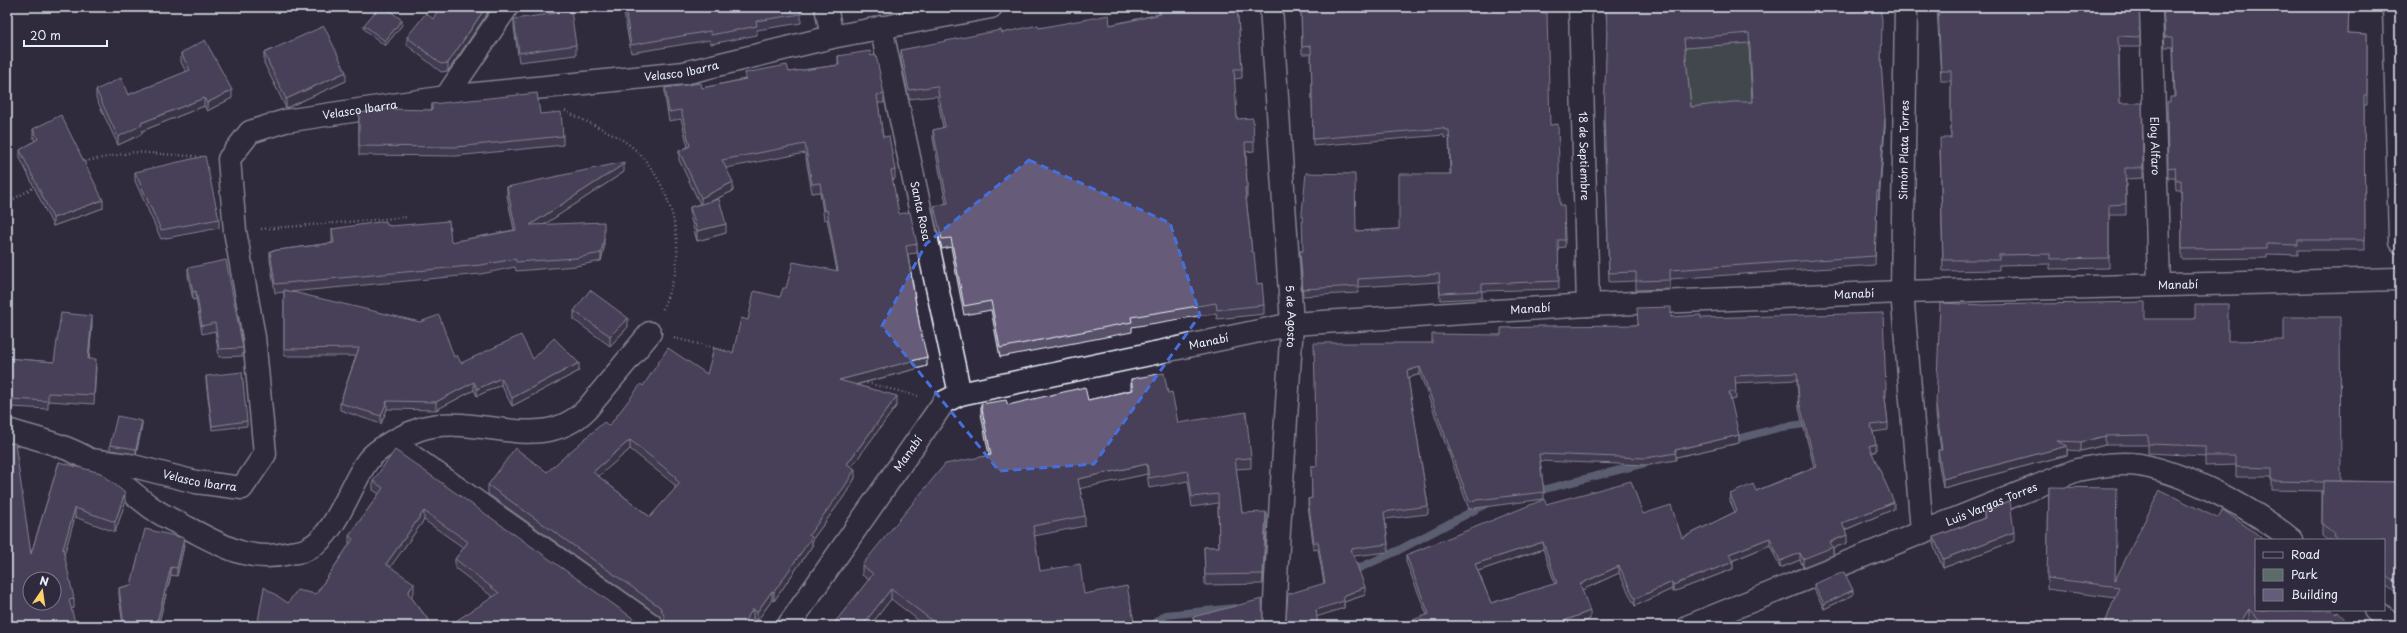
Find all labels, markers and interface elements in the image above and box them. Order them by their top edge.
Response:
scale bar [24,22,107,48]
text: 20 m [30,26,61,44]
street label: Velasco Ibarra [643,56,721,85]
street label: Velasco Ibarra [321,95,399,123]
street label: Simón Plata Torres [1894,100,1913,200]
street label: 18 de Septiembre [1575,111,1594,201]
street label: Eloy Alfaro [2146,116,2165,176]
street label: Santa Rosa [906,179,936,242]
street label: Manabí [2158,275,2199,293]
street label: 5 de Agosto [1281,284,1301,348]
street label: Manabí [1834,284,1875,303]
street label: Manabí [1510,298,1551,318]
street label: Manabí [1187,329,1230,354]
street label: Manabí [889,432,926,475]
street label: Velasco Ibarra [161,465,239,495]
street label: Luis Vargas Torres [1943,478,2040,530]
legend [2255,539,2385,611]
text: Road [2291,545,2320,563]
text: Park [2291,565,2318,583]
north arrow [22,571,62,611]
text: N [38,572,51,590]
text: Building [2291,585,2338,603]

